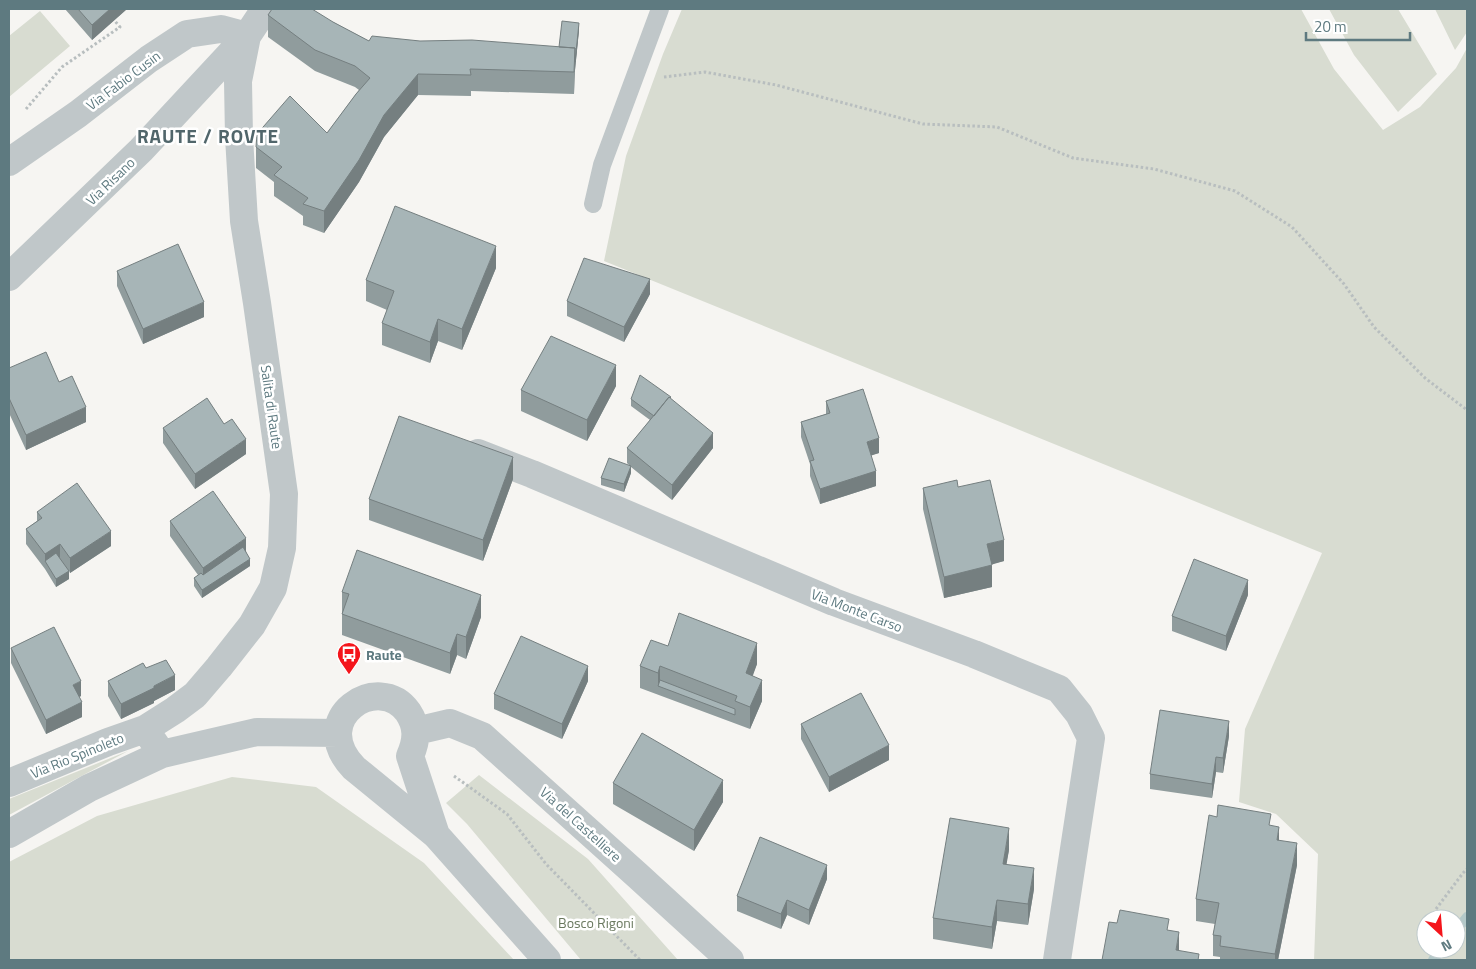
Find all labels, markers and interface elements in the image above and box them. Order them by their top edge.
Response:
scale bar [1306,10,1410,42]
text: 20 m [1314,15,1347,38]
street label: Via Fabio Cusin [81,45,165,115]
district label: RAUTE / ROVTE [137,121,279,150]
street label: Via Risano [81,152,139,210]
street label: Salita di Raute [256,364,288,450]
street label: Via Monte Carso [808,583,906,637]
bus stop icon: Raute [336,641,362,675]
place label: Raute [366,644,402,665]
street label: Via Rio Spinoleto [27,727,127,783]
street label: Via del Castelliere [535,782,627,866]
north arrow [1416,909,1466,959]
park label: Bosco Rigoni [558,912,634,933]
text: N [1438,935,1456,958]

